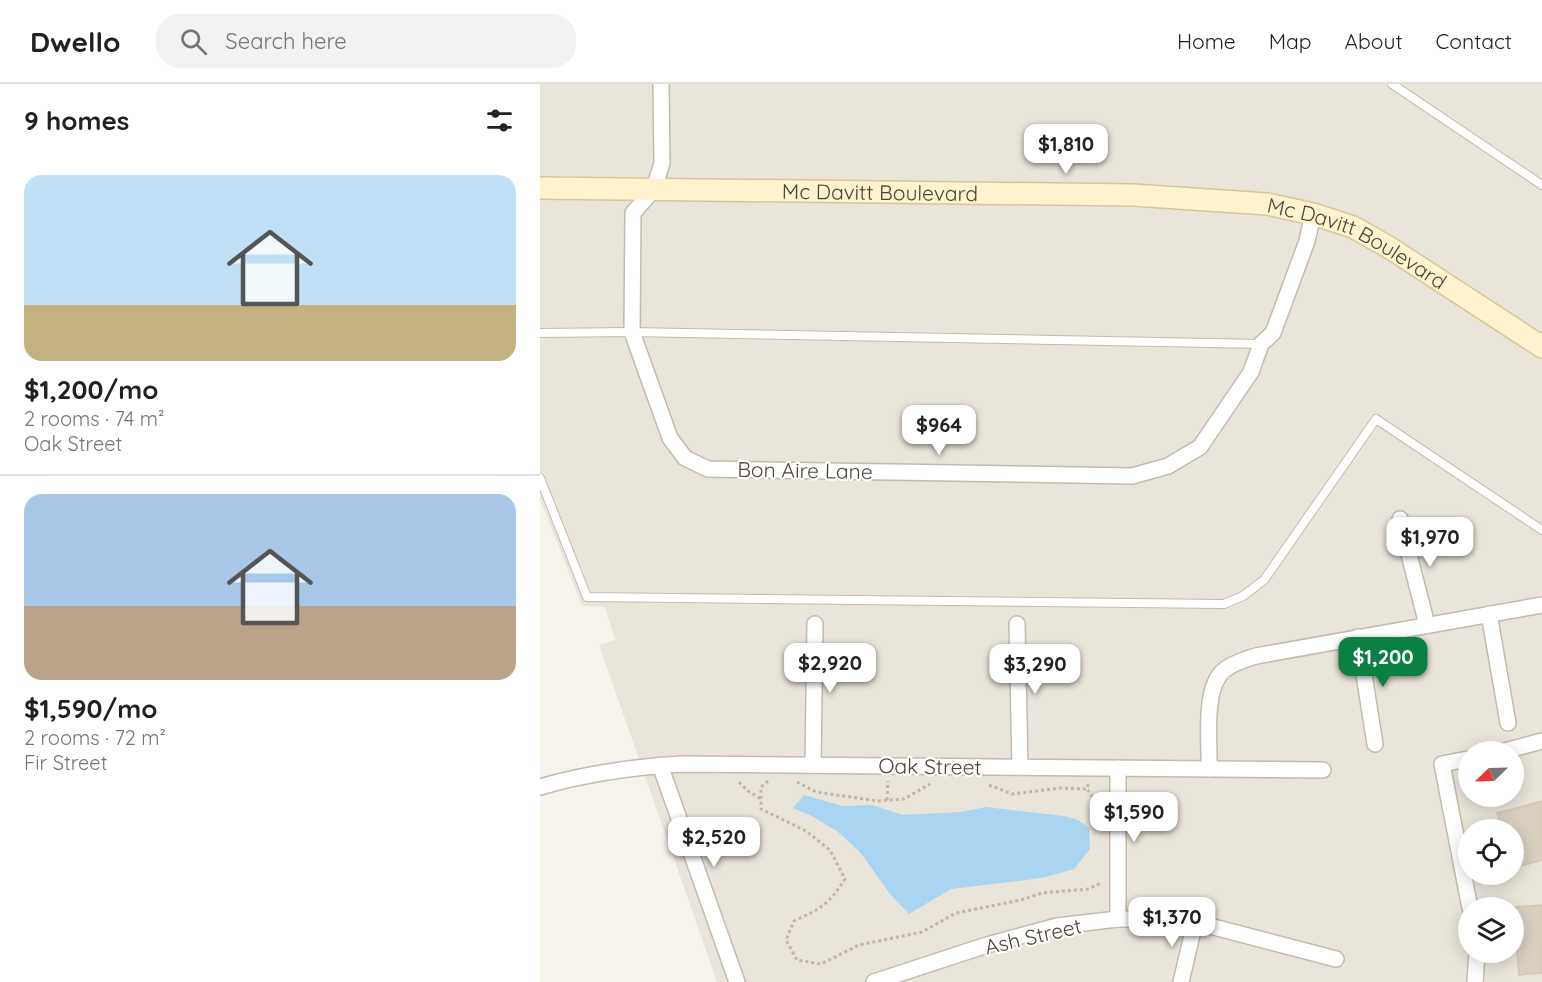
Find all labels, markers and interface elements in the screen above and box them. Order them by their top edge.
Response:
search box [156,14,576,68]
text: Dwello [30,24,120,59]
icon: search [177,25,210,58]
text: Search here [225,27,347,55]
text: Home [1177,28,1236,54]
text: Map [1269,28,1312,54]
text: About [1345,28,1403,54]
text: Contact [1436,28,1512,54]
text: 9 homes [24,104,129,137]
icon: filters [483,104,516,137]
pin: $1,810 [1017,124,1115,175]
text: $1,810 [1038,131,1094,156]
street label: Mc Davitt Boulevard [782,178,978,206]
street label: Mc Davitt Boulevard [1265,191,1452,294]
icon: home [216,214,324,322]
text: $1,200/mo [24,373,158,406]
pin: $964 [903,405,975,456]
text: 2 rooms · 74 m² [24,406,164,431]
text: $964 [916,412,962,437]
text: Oak Street [24,431,122,456]
street label: Bon Aire Lane [737,456,873,484]
pin: $1,970 [1381,517,1479,568]
text: $1,970 [1400,524,1460,549]
icon: home [216,533,324,641]
pin: $1,200 [1334,637,1432,688]
pin: $2,920 [781,643,879,694]
pin: $3,290 [986,644,1084,695]
text: $1,200 [1352,644,1414,669]
text: $2,920 [798,650,862,675]
text: $3,290 [1003,651,1067,676]
text: $1,590/mo [24,692,157,725]
text: 2 rooms · 72 m² [24,725,166,750]
north arrow [1458,741,1524,807]
map controls [1458,741,1524,963]
text: Fir Street [24,750,107,775]
street label: Oak Street [878,752,982,780]
pin: $1,590 [1085,792,1183,843]
text: $1,590 [1104,799,1164,824]
pin: $2,520 [665,817,763,868]
button: locate [1458,819,1524,885]
text: $2,520 [682,824,746,849]
pin: $1,370 [1123,897,1221,948]
button: layers [1458,897,1524,963]
text: $1,370 [1142,904,1202,929]
street label: Ash Street [982,912,1084,960]

